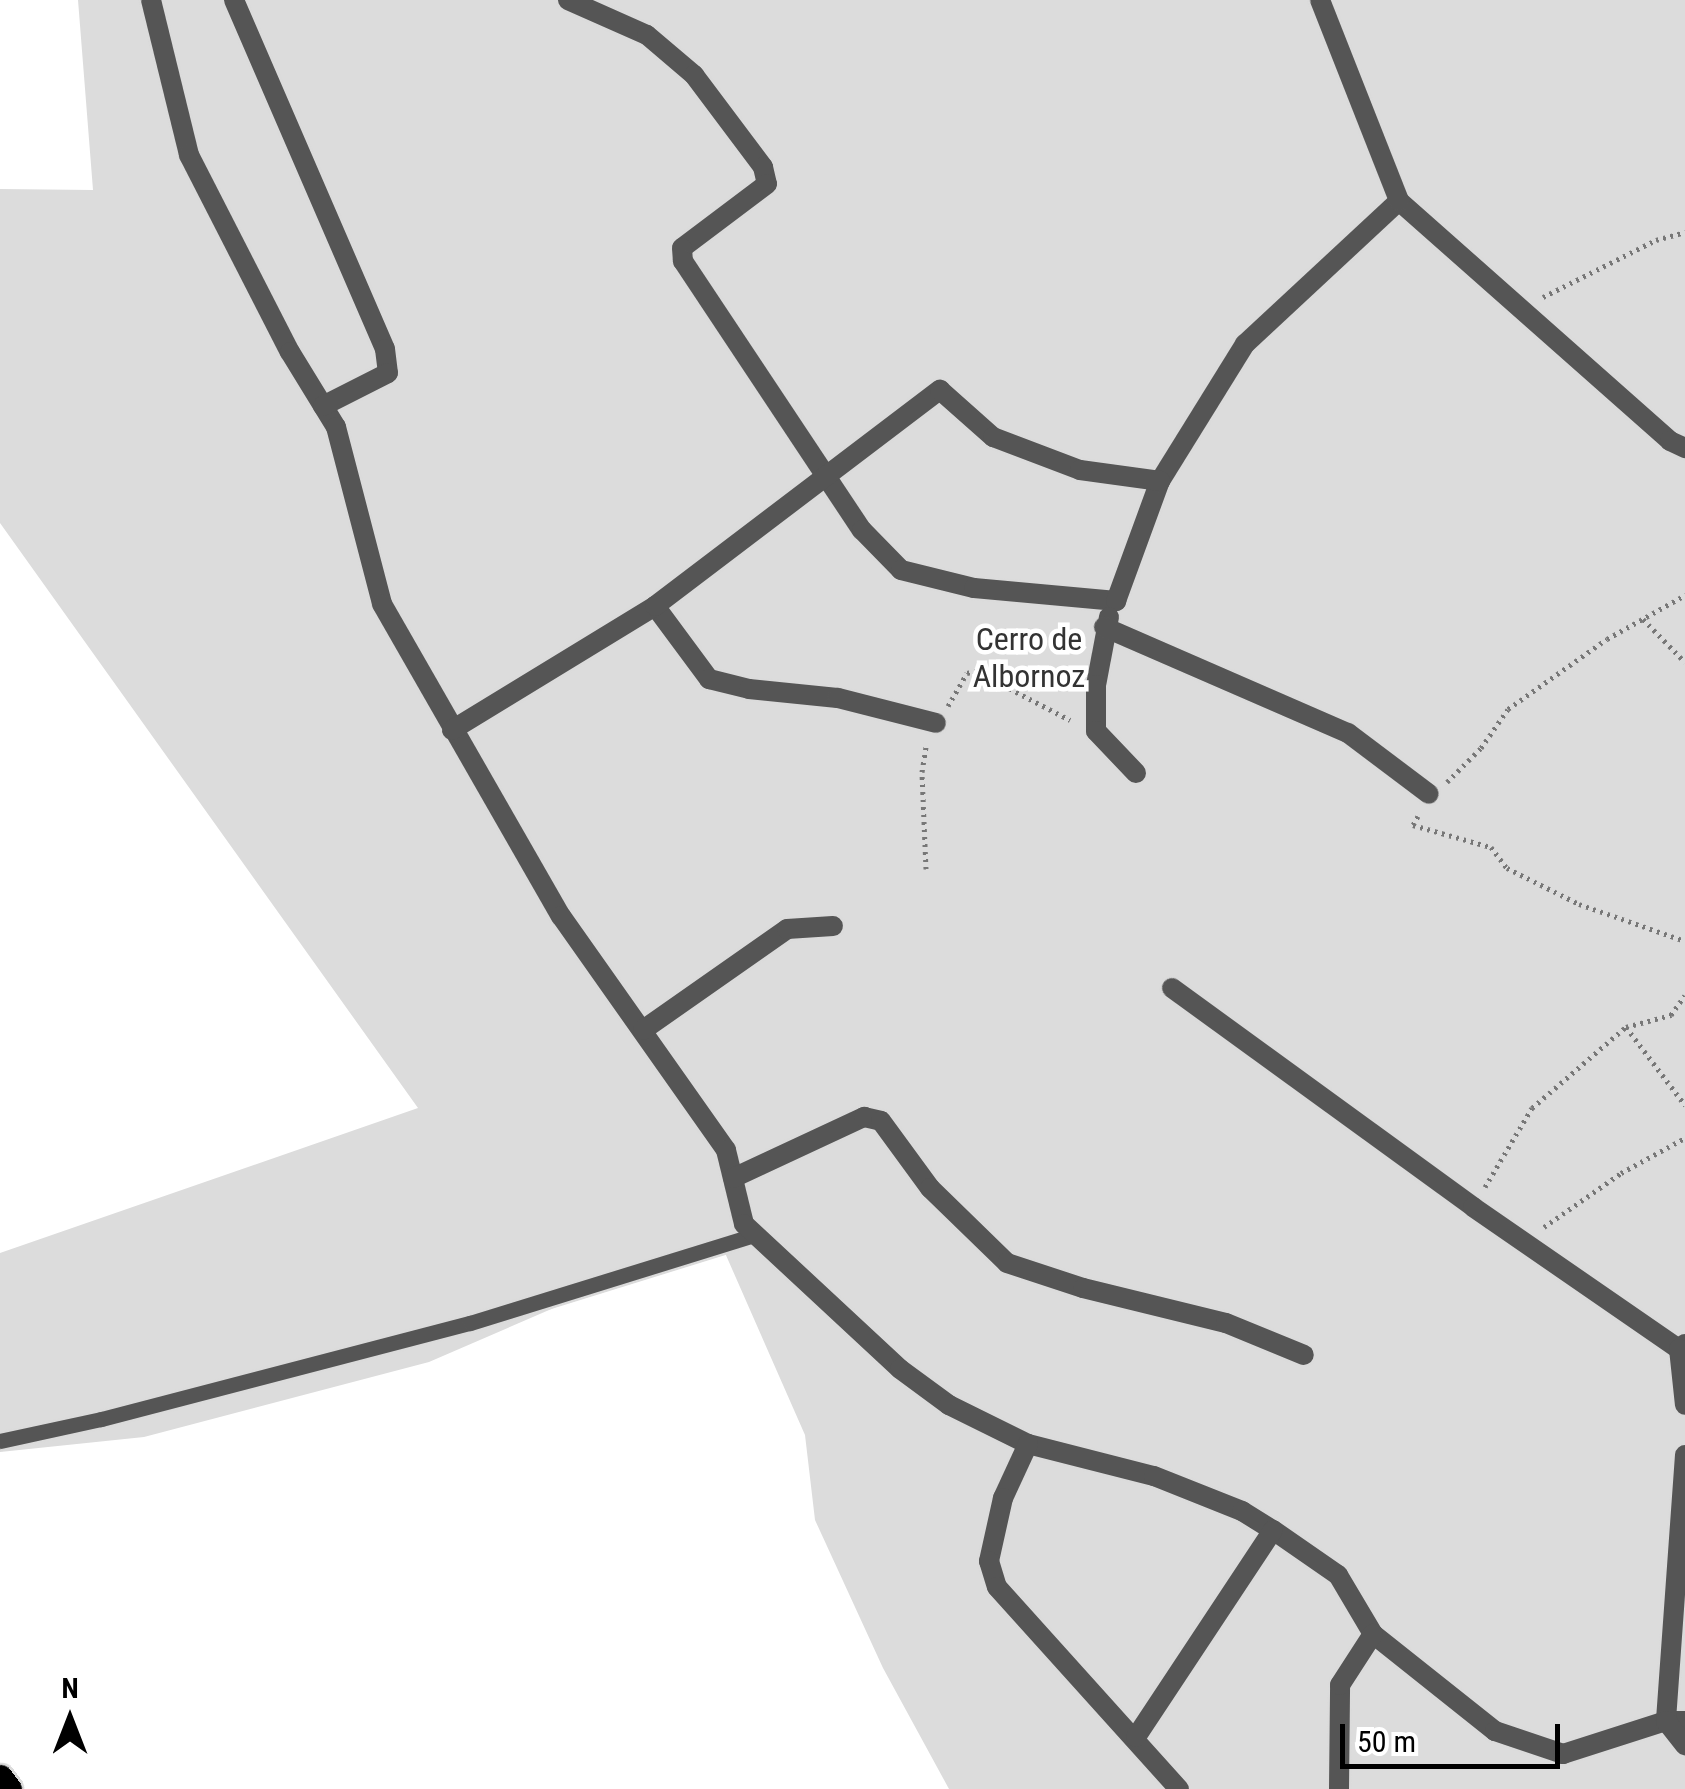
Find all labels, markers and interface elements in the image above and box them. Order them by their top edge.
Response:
park label: Cerro de Albornoz [973,621,1085,696]
north arrow [20,1669,120,1769]
text: N [61,1672,79,1705]
scale bar [1345,1704,1565,1766]
text: 50 m [1357,1724,1416,1759]

